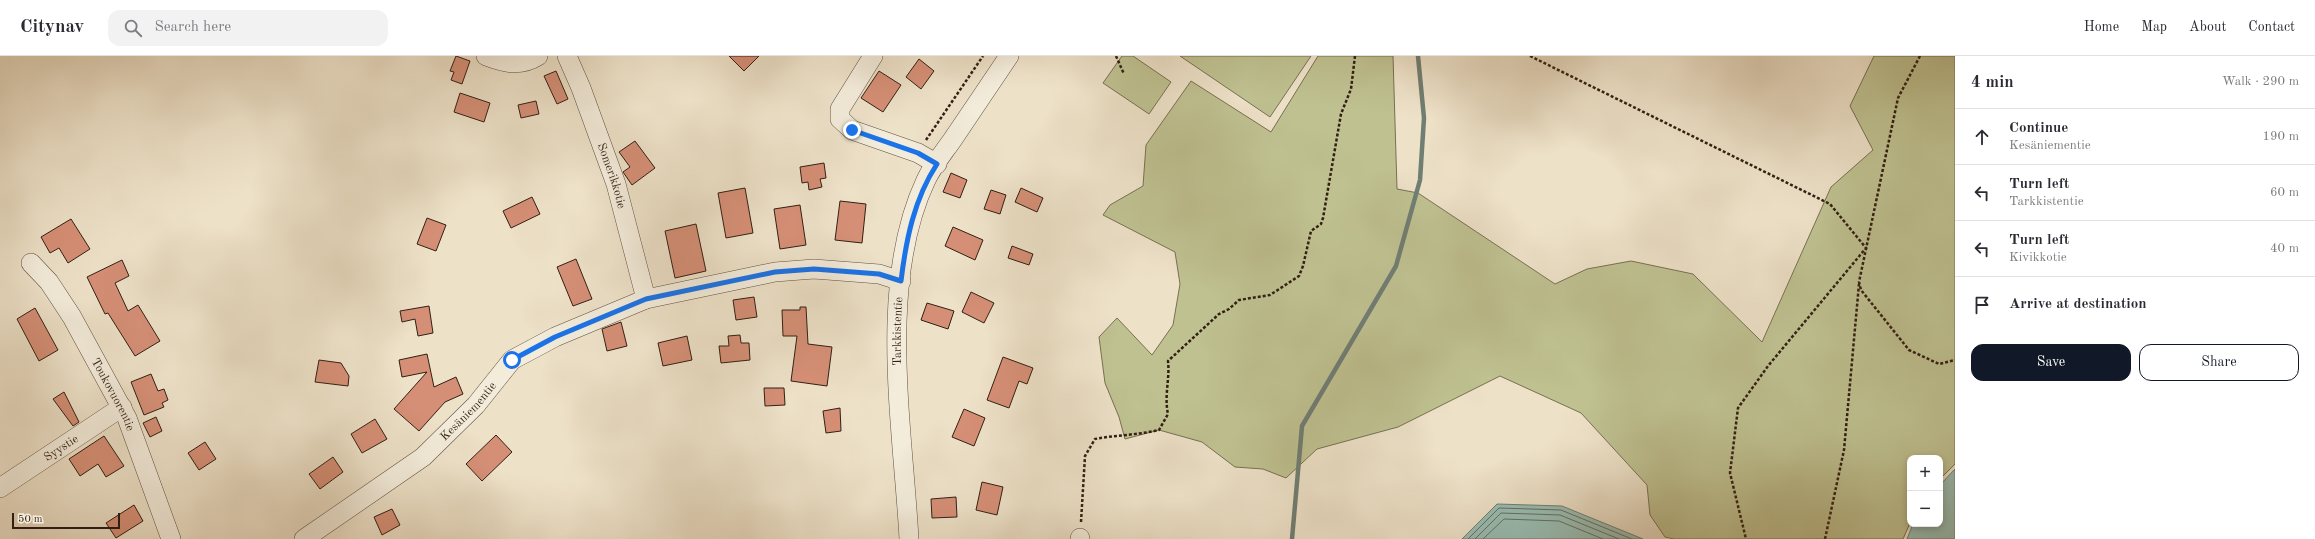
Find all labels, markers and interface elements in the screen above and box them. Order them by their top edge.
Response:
search box [108,10,388,46]
icon: search [122,17,144,39]
text: Citynav [20,18,84,37]
text: Search here [154,20,231,35]
text: Home [2084,20,2119,34]
text: Map [2141,20,2167,34]
text: About [2189,20,2226,34]
text: Contact [2248,20,2295,34]
text: 4 min [1971,74,2014,91]
text: Walk · 290 m [2222,75,2299,88]
route end [843,121,861,139]
text: Continue [2009,121,2068,136]
icon: ahead [1971,126,1993,148]
text: 190 m [2262,130,2299,143]
text: Kesäniementie [2009,139,2091,152]
street label: Somerikkotie [595,142,627,210]
text: Turn left [2009,177,2069,192]
icon: left [1971,182,1993,204]
text: 60 m [2270,186,2299,199]
text: Tarkkistentie [2009,195,2084,208]
text: Turn left [2009,233,2069,248]
icon: left [1971,238,1993,260]
text: 40 m [2270,242,2299,255]
text: Kivikkotie [2009,251,2067,264]
icon: arrive [1971,294,1993,316]
street label: Tarkkistentie [892,296,905,366]
text: Arrive at destination [2009,297,2147,312]
button: Save [1971,344,2131,381]
button: Share [2139,344,2299,381]
route start [503,351,521,369]
street label: Toukovuorentie [89,356,136,433]
street label: Kesäniementie [439,380,499,443]
street label: Syystie [42,433,81,464]
map controls [1907,455,1943,527]
button: + [1907,455,1943,491]
button: − [1907,491,1943,527]
scale bar [12,511,120,530]
text: 50 m [18,514,43,525]

